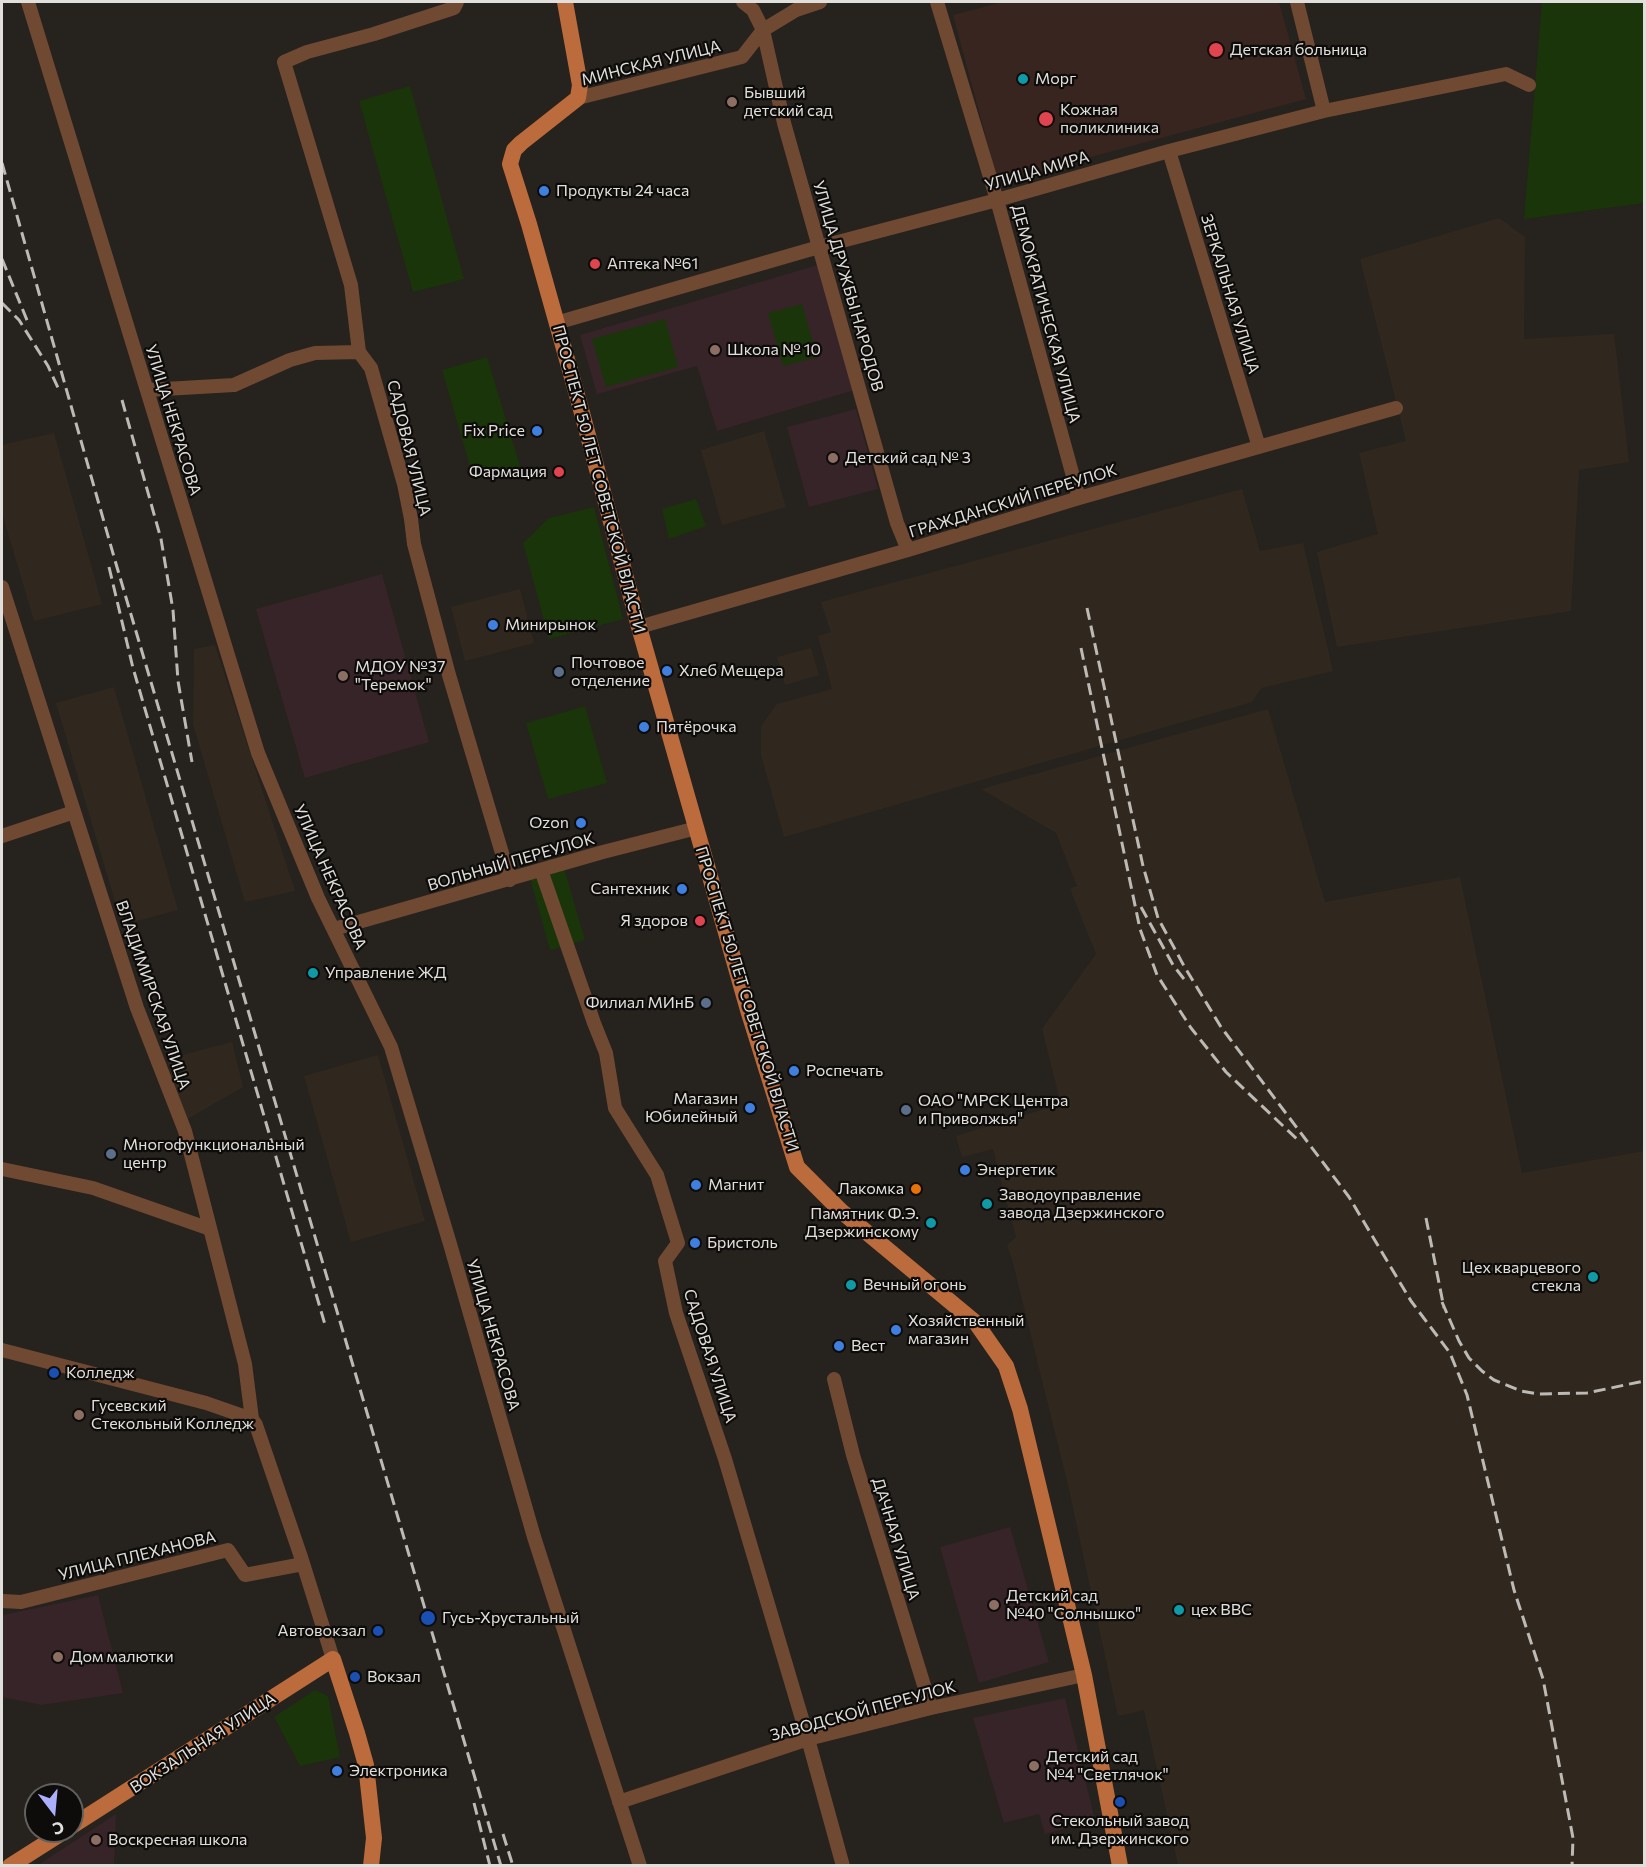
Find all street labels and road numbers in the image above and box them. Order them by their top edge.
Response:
street label: МИНСКАЯ УЛИЦА [580,36,722,90]
street label: УЛИЦА МИРА [983,147,1091,195]
street label: УЛИЦА ДРУЖБЫ НАРОДОВ [809,178,887,394]
street label: ДЕМОКРАТИЧЕСКАЯ УЛИЦА [1008,203,1084,425]
street label: ЗЕРКАЛЬНАЯ УЛИЦА [1197,212,1263,376]
street label: ПРОСПЕКТ 50 ЛЕТ СОВЕТСКОЙ ВЛАСТИ [549,323,649,635]
street label: УЛИЦА НЕКРАСОВА [141,342,205,498]
street label: САДОВАЯ УЛИЦА [383,378,435,518]
street label: ГРАЖДАНСКИЙ ПЕРЕУЛОК [907,460,1119,542]
street label: УЛИЦА НЕКРАСОВА [289,801,371,953]
street label: ВОЛЬНЫЙ ПЕРЕУЛОК [425,829,597,895]
street label: ПРОСПЕКТ 50 ЛЕТ СОВЕТСКОЙ ВЛАСТИ [691,844,803,1154]
street label: ВЛАДИМИРСКАЯ УЛИЦА [112,898,194,1092]
street label: УЛИЦА НЕКРАСОВА [462,1257,524,1413]
street label: САДОВАЯ УЛИЦА [679,1287,741,1425]
street label: ДАЧНАЯ УЛИЦА [868,1475,924,1603]
street label: УЛИЦА ПЛЕХАНОВА [56,1527,218,1585]
street label: ЗАВОДСКОЙ ПЕРЕУЛОК [768,1677,958,1745]
street label: ВОКЗАЛЬНАЯ УЛИЦА [127,1689,279,1797]

